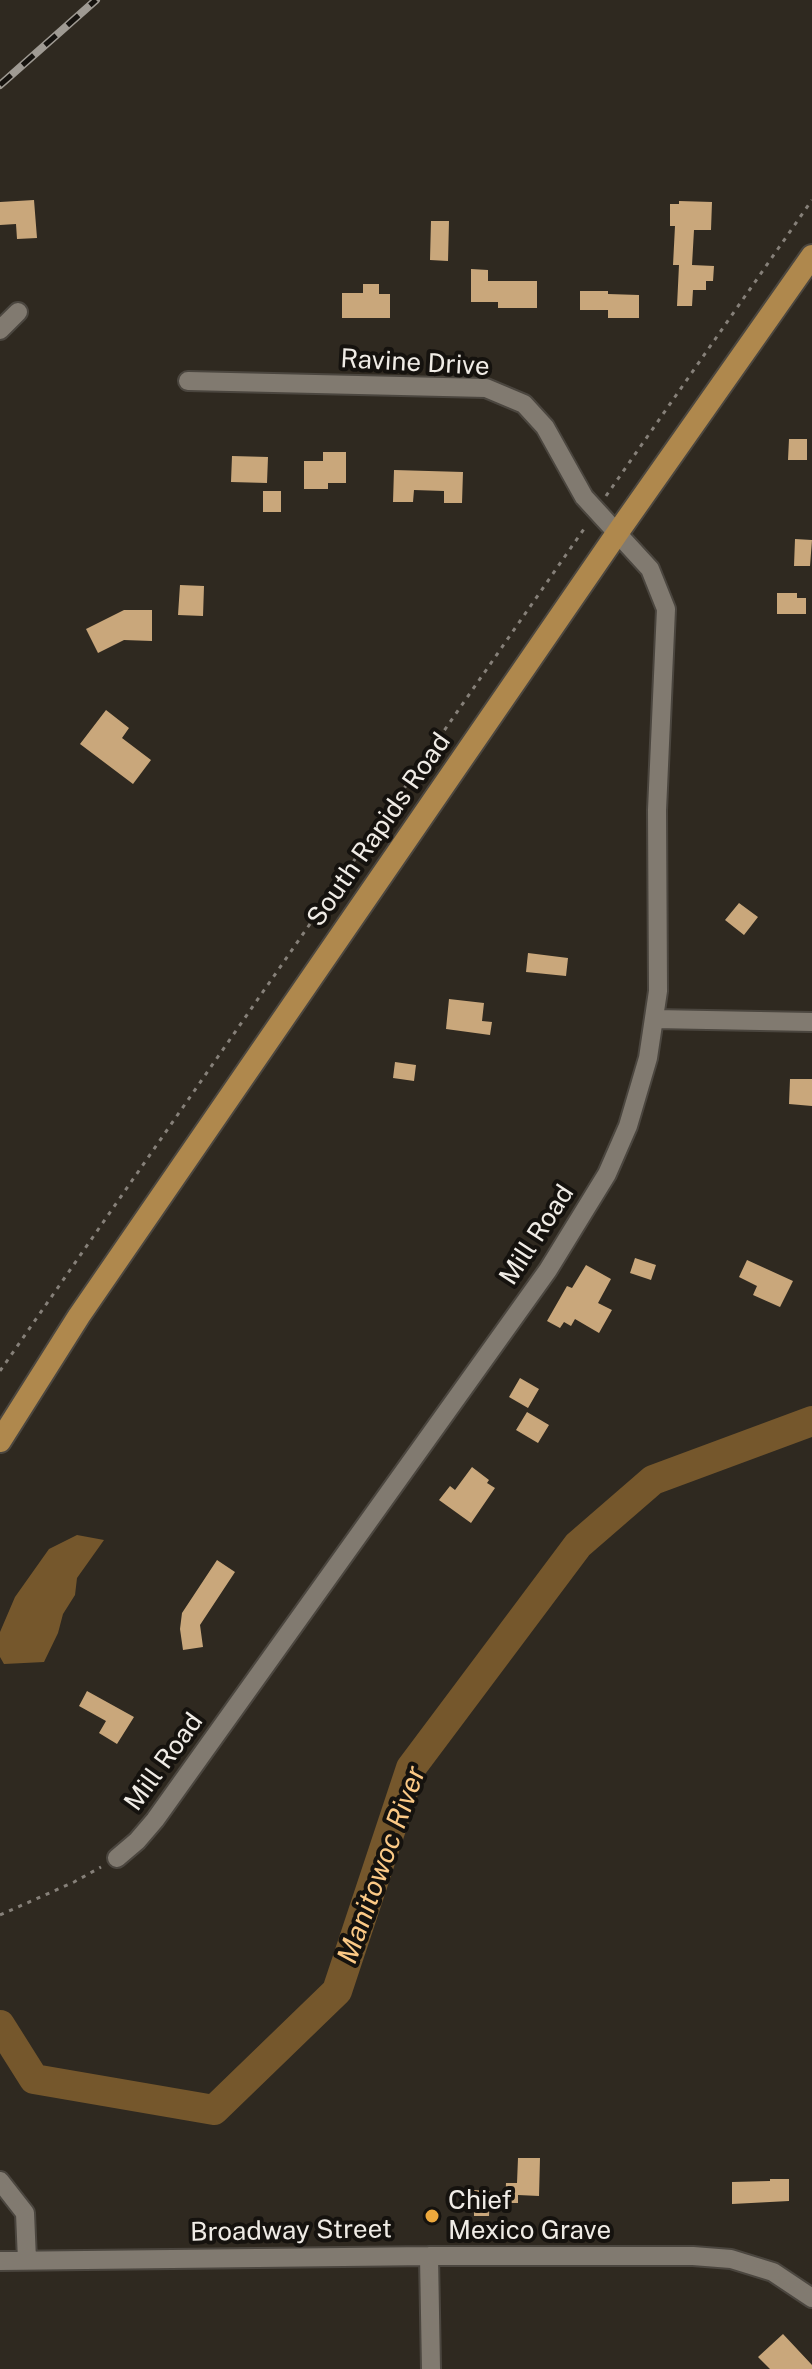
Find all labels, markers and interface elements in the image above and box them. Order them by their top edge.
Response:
street label: Ravine Drive [340,344,490,382]
street label: South Rapids Road [301,727,457,933]
street label: Mill Road [493,1179,581,1291]
street label: Mill Road [118,1707,210,1817]
water label: Manitowoc River [331,1762,433,1968]
place label: Chief Mexico Grave [448,2185,611,2246]
marker: Chief Mexico Grave [423,2207,441,2225]
street label: Broadway Street [190,2214,392,2248]

